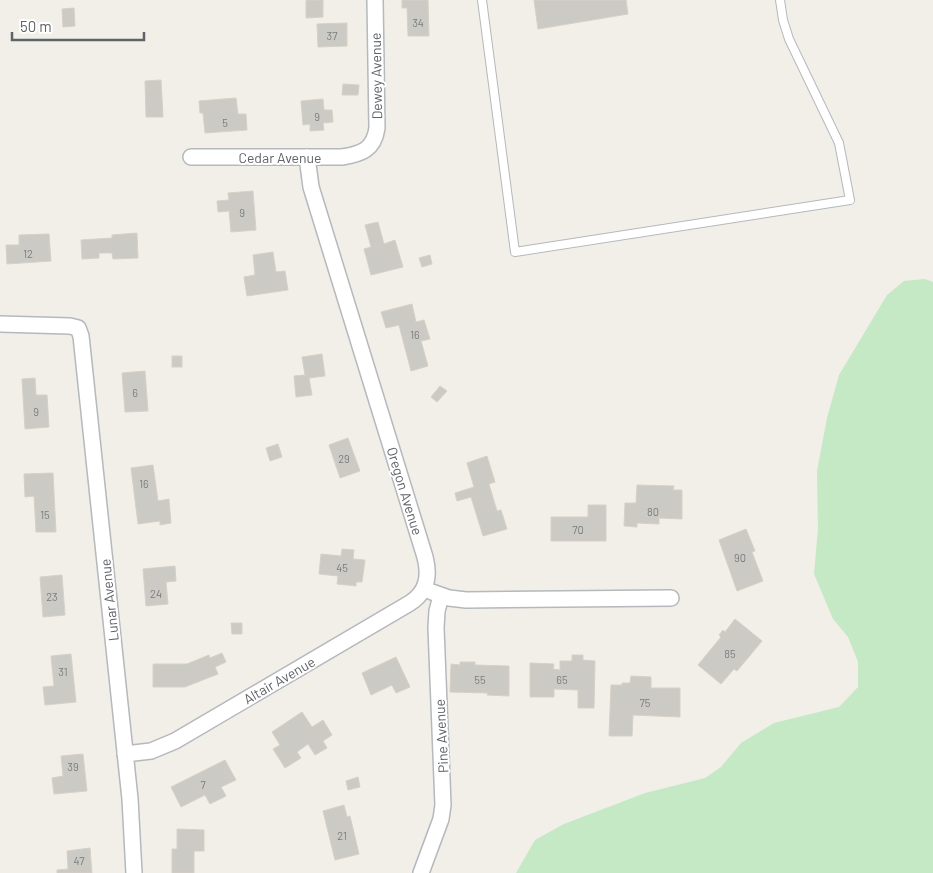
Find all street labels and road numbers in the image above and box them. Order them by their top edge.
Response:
street label: Dewey Avenue [367,32,385,120]
street label: Cedar Avenue [238,149,322,166]
street label: Oregon Avenue [384,445,426,537]
street label: Lunar Avenue [96,558,122,642]
street label: Altair Avenue [240,653,318,707]
street label: Pine Avenue [431,699,451,773]

